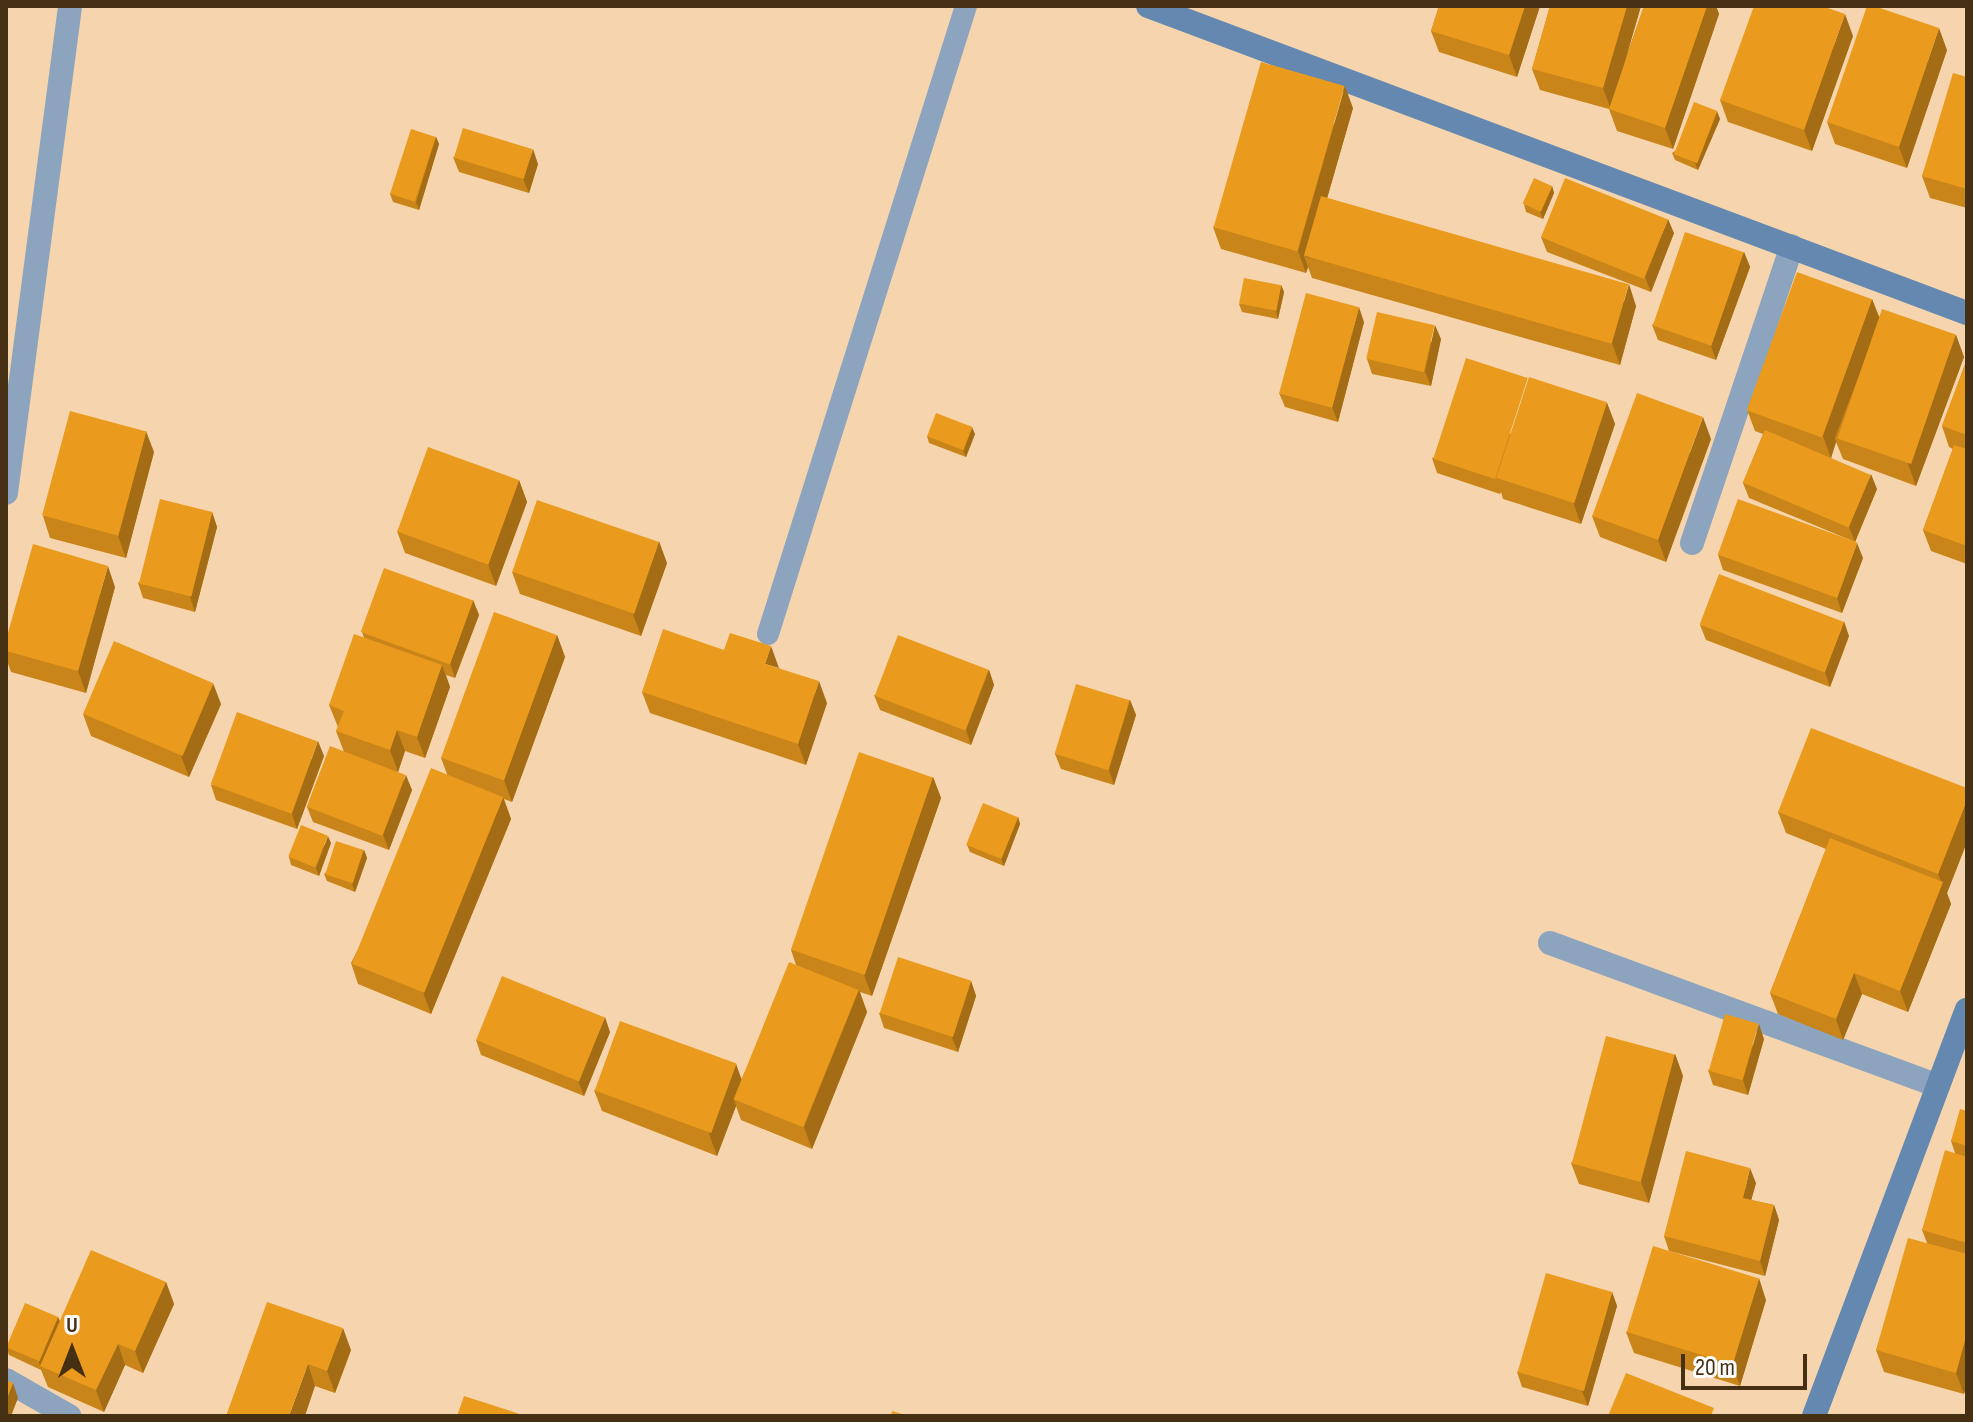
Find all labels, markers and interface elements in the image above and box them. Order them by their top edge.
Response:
north arrow [32,1310,112,1390]
text: U [66,1312,78,1339]
scale bar [1685,1338,1811,1388]
text: 20 m [1695,1353,1735,1382]

